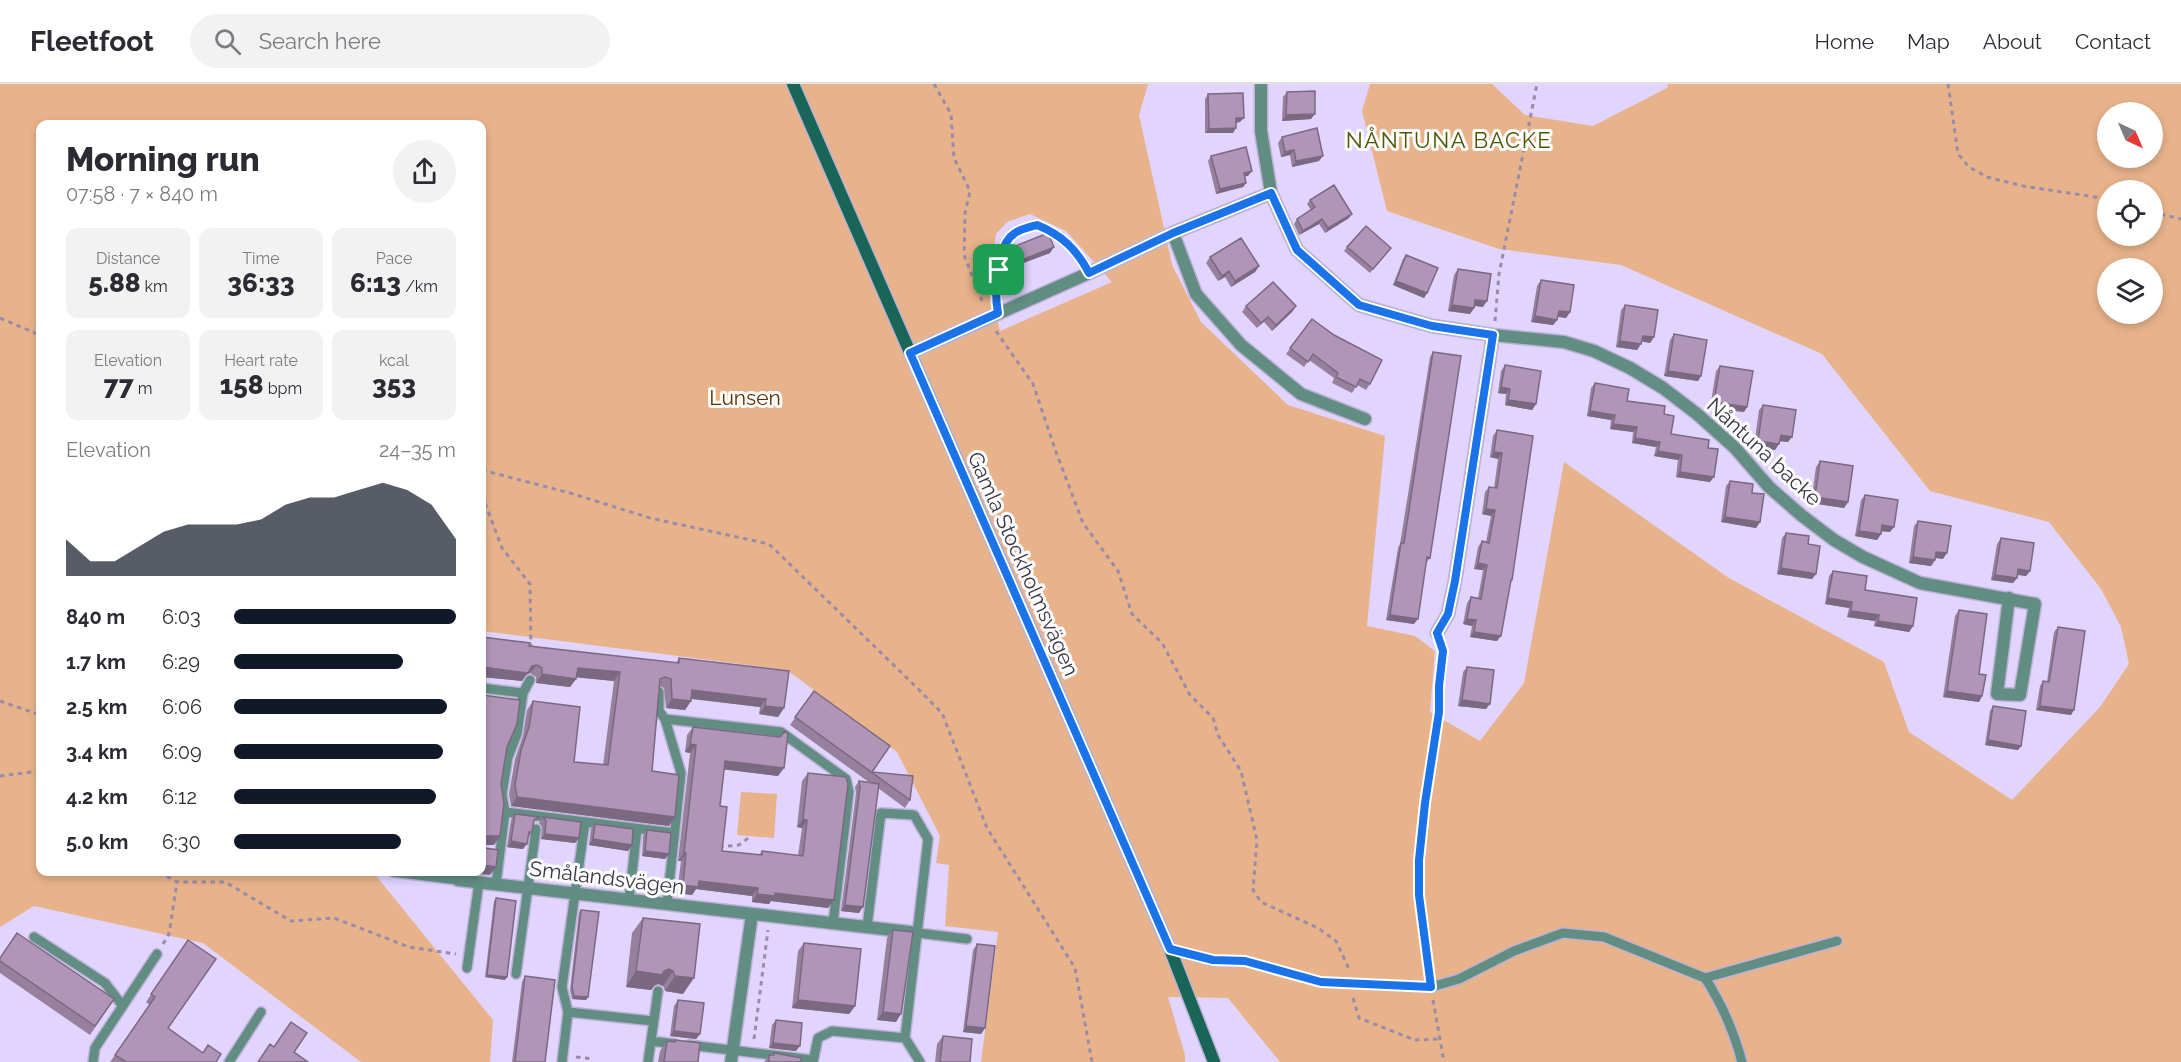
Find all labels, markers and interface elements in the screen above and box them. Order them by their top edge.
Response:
search box [190,14,610,68]
text: Fleetfoot [30,25,154,58]
icon: search [211,25,244,58]
text: Search here [259,28,381,54]
text: Home [1815,29,1874,54]
text: Map [1907,29,1950,54]
text: About [1983,29,2042,54]
text: Contact [2075,29,2151,54]
north arrow [2097,102,2163,168]
map controls [2097,102,2163,324]
district label: NÅNTUNA BACKE [1346,127,1552,153]
text: Morning run [66,140,260,179]
button: share [393,140,456,203]
button: locate [2097,180,2163,246]
text: 07:58 · 7 × 840 m [66,182,218,206]
pin [973,244,1024,295]
text: Distance [96,249,160,268]
text: Time [242,249,280,268]
text: Pace [376,249,412,268]
icon: arrive [982,253,1015,286]
button: layers [2097,258,2163,324]
text: 5.88 [88,268,141,298]
text: 36:33 [227,268,295,298]
text: 6:13 [350,268,401,298]
text: km [141,277,168,296]
text: /km [401,277,438,296]
text: Elevation [94,351,162,370]
text: Heart rate [224,351,298,370]
text: kcal [379,351,409,370]
text: 77 [103,370,134,400]
text: 158 [220,370,264,400]
text: 353 [372,370,416,400]
text: m [134,379,153,398]
text: bpm [264,379,302,398]
park label: Lunsen [709,385,781,410]
street label: Nåntuna backe [1702,392,1827,511]
text: Elevation [66,438,151,462]
text: 24–35 m [379,438,456,462]
street label: Gamla Stockholmsvägen [963,448,1084,680]
text: 840 m [66,605,125,629]
text: 6:03 [162,605,201,629]
text: 1.7 km [66,650,126,674]
text: 6:29 [162,650,200,674]
text: 2.5 km [66,695,127,719]
text: 6:06 [162,695,202,719]
text: 3.4 km [66,740,128,764]
text: 6:09 [162,740,202,764]
text: 4.2 km [66,785,128,809]
text: 6:12 [162,785,197,809]
text: 5.0 km [66,830,128,854]
text: 6:30 [162,830,201,854]
street label: Smålandsvägen [528,856,686,899]

